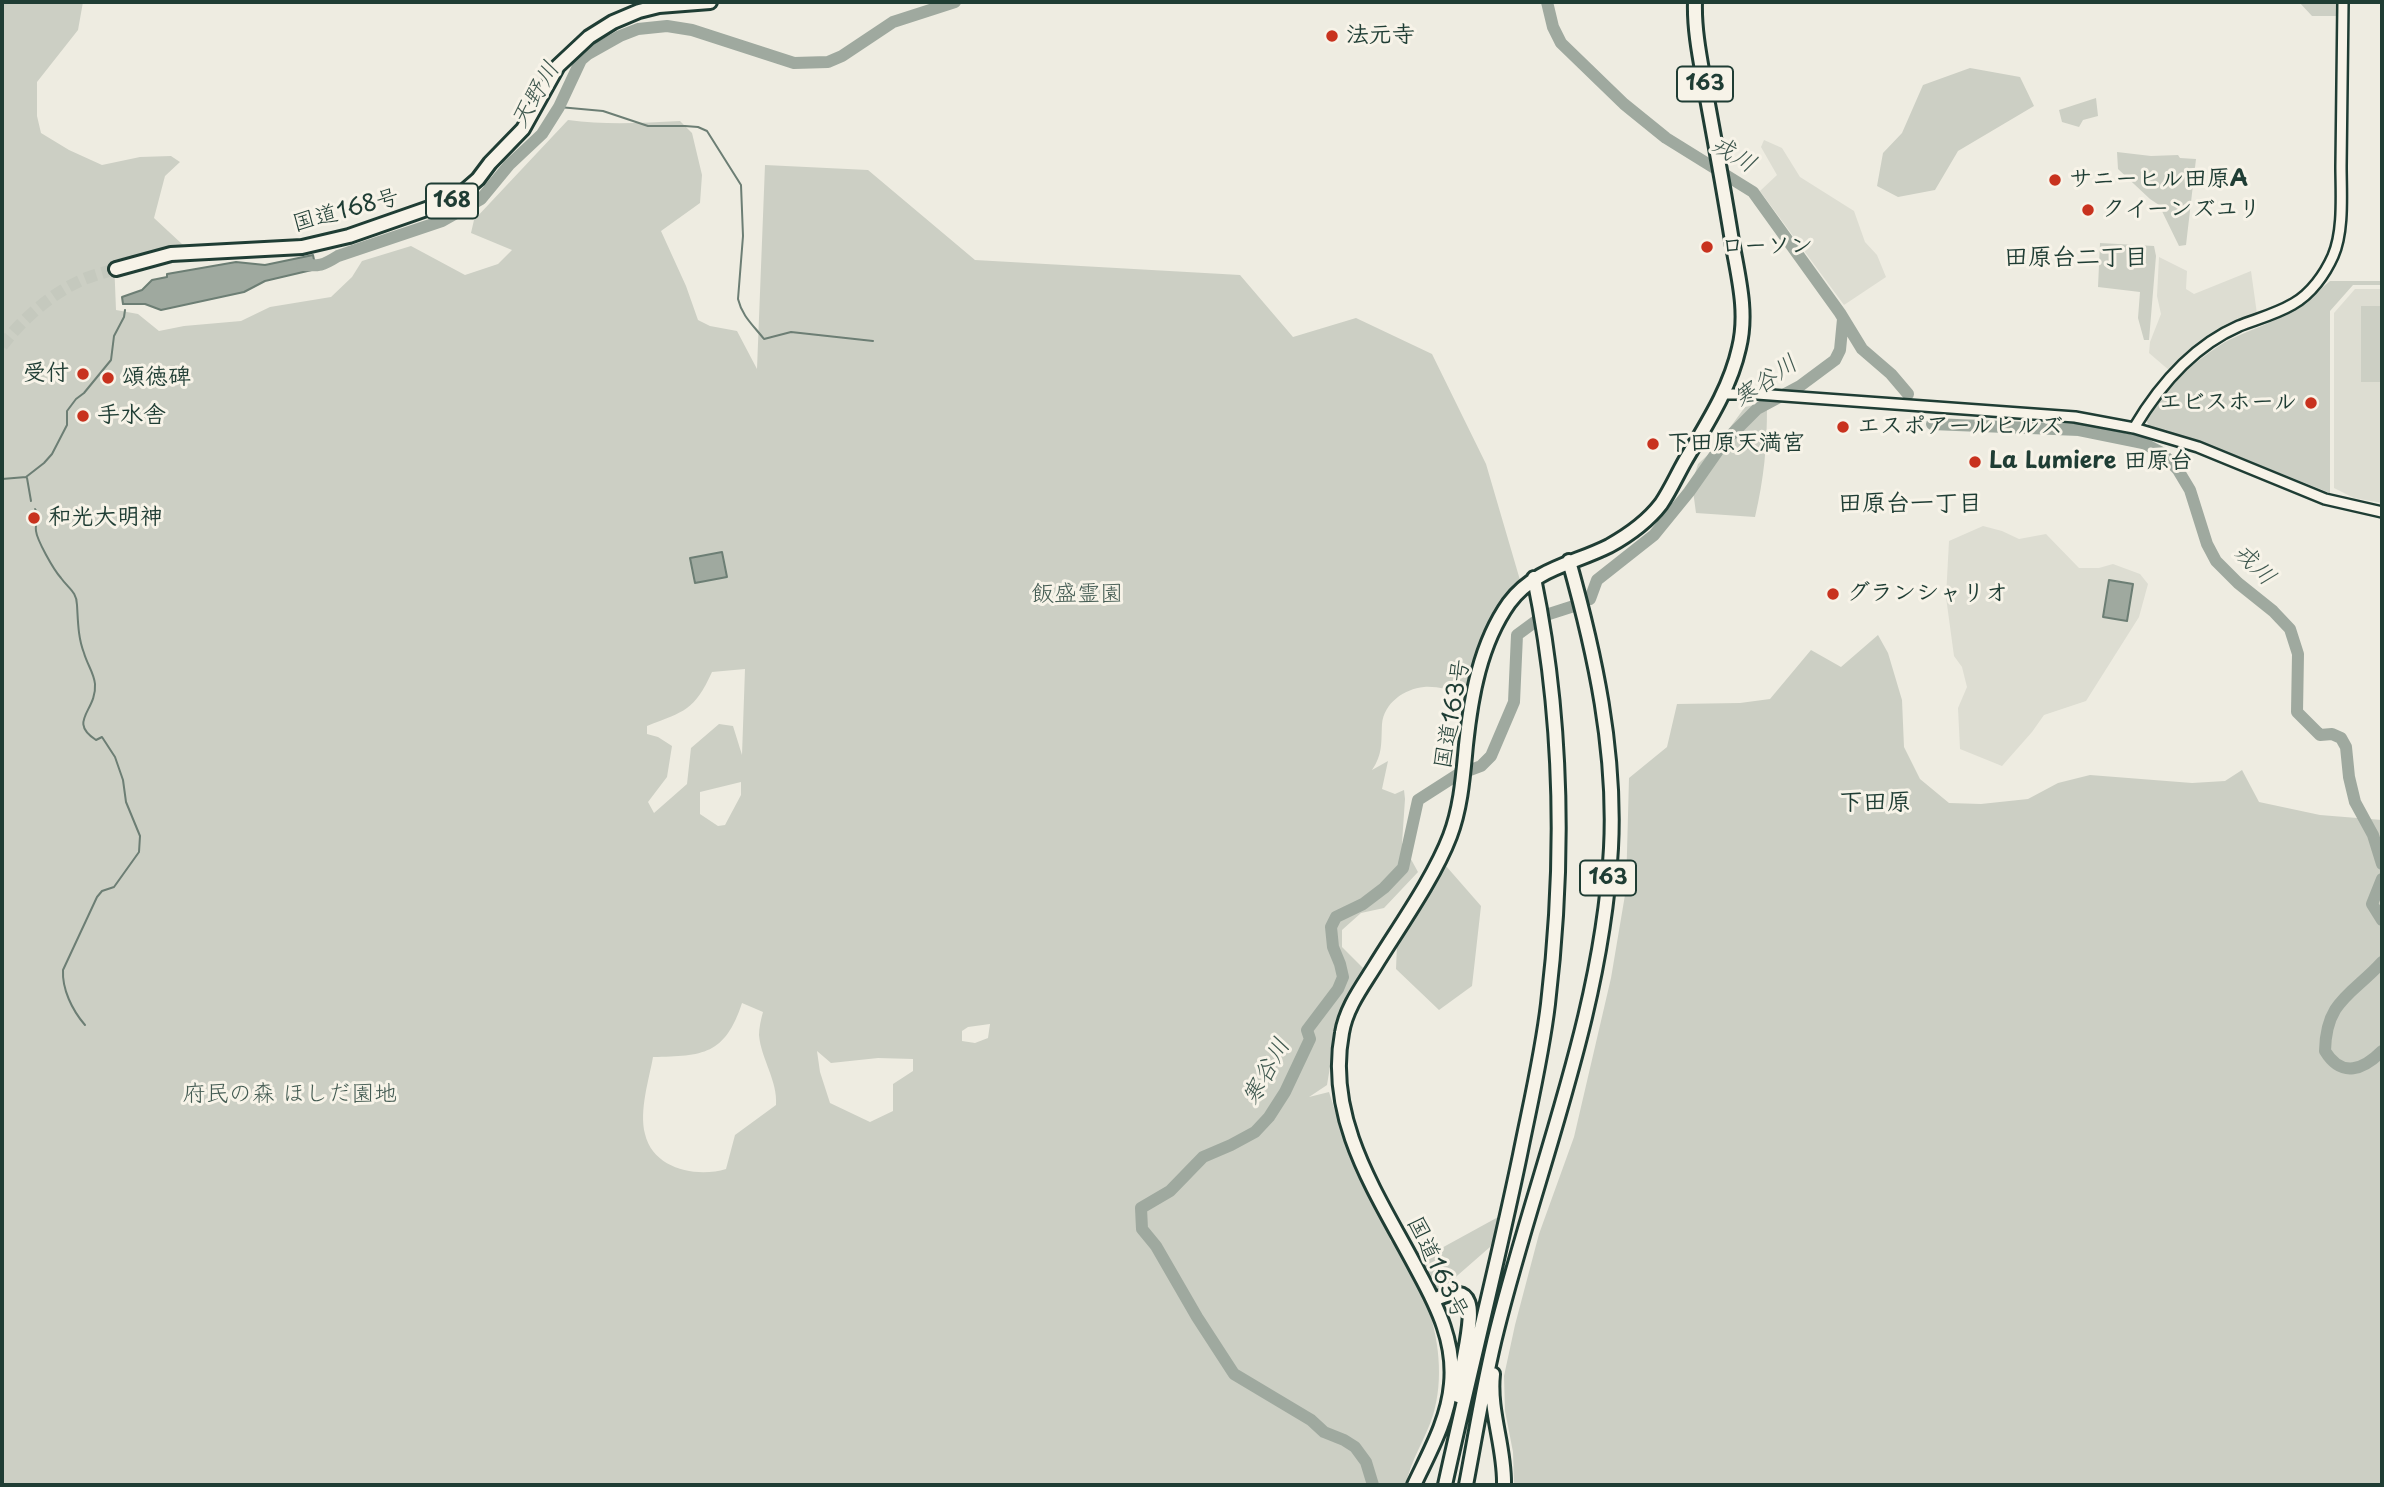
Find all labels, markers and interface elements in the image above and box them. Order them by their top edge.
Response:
place label: 法元寺 [1346,22,1415,50]
marker: 法元寺 [1324,28,1340,44]
water label: 天野川 [506,57,566,133]
road number: 163 [1677,66,1733,102]
water label: 戎川 [1705,130,1761,180]
place label: サニーヒル田原A [2069,166,2248,194]
marker: サニーヒル田原A [2047,172,2063,188]
street label: 国道168号 [290,183,402,239]
road number: 168 [426,184,478,218]
place label: クイーンズユリ [2102,196,2261,224]
marker: クイーンズユリ [2080,202,2096,218]
place label: ローソン [1721,233,1813,261]
marker: ローソン [1699,239,1715,255]
district label: 田原台二丁目 [2004,244,2148,272]
water label: 寒谷川 [1728,350,1804,414]
place label: 受付 [23,360,69,388]
place label: 頌徳碑 [122,364,191,392]
marker: 受付 [75,366,91,382]
marker: 頌徳碑 [100,370,116,386]
place label: エビスホール [2159,389,2297,417]
marker: エビスホール [2303,395,2319,411]
place label: 手水舎 [97,402,166,430]
marker: 手水舎 [75,408,91,424]
place label: エスポアールヒルズ [1857,413,2063,441]
marker: エスポアールヒルズ [1835,419,1851,435]
place label: 下田原天満宮 [1667,430,1805,458]
marker: 下田原天満宮 [1645,436,1661,452]
place label: La Lumiere 田原台 [1989,448,2193,476]
marker: La Lumiere 田原台 [1967,454,1983,470]
district label: 田原台一丁目 [1838,490,1982,518]
place label: 和光大明神 [48,504,163,532]
marker: 和光大明神 [26,510,42,526]
water label: 戎川 [2227,538,2281,592]
place label: グランシャリオ [1847,580,2008,608]
park label: 飯盛霊園 [1031,581,1123,609]
marker: グランシャリオ [1825,586,1841,602]
street label: 国道163号 [1430,657,1476,771]
district label: 下田原 [1839,789,1911,817]
road number: 163 [1580,860,1636,896]
water label: 寒谷川 [1237,1034,1297,1110]
park label: 府民の森 ほしだ園地 [183,1081,397,1109]
street label: 国道163号 [1400,1212,1474,1324]

